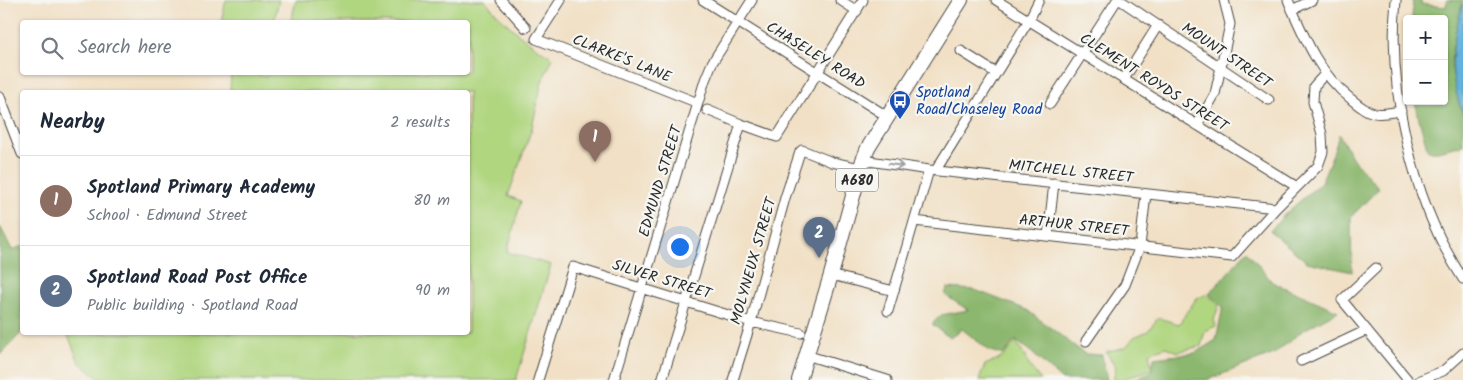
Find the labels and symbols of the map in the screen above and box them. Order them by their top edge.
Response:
street label: CHASELEY ROAD [761,16,870,96]
street label: MOUNT STREET [1176,17,1278,96]
street label: CLEMENT ROYDS STREET [1074,27,1234,139]
street label: CLARKE'S LANE [568,28,676,90]
place label: Spotland Road/Chaseley Road [916,81,1043,122]
bus stop icon: Spotland Road/Chaseley Road [888,89,912,120]
pin: 1 [579,121,611,162]
street label: EDMUND STREET [633,121,690,240]
street label: MITCHELL STREET [1007,154,1136,191]
one-way arrow [887,161,903,171]
road number: A680 [836,168,878,192]
street label: MOLYNEUX STREET [724,193,784,328]
street label: ARTHUR STREET [1018,208,1132,244]
pin: 2 [803,217,835,258]
your location [667,234,693,260]
street label: SILVER STREET [609,253,716,307]

